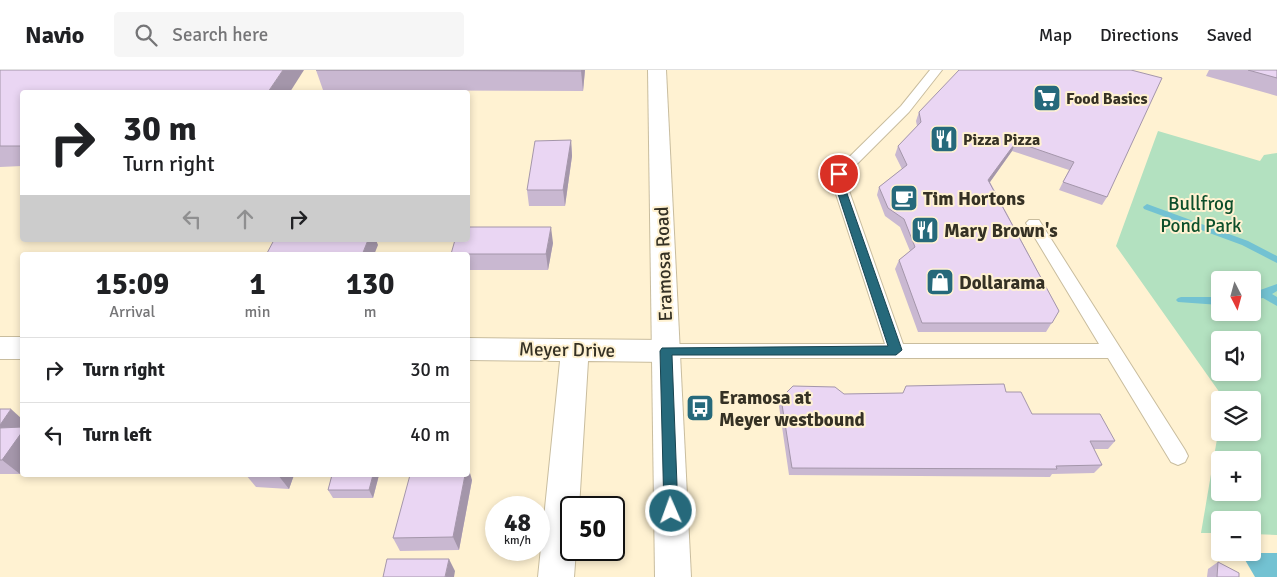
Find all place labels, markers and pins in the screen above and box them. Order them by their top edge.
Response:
supermarket icon: Food Basics [1032,83,1062,113]
place label: Food Basics [1066,89,1148,109]
restaurant icon: Pizza Pizza [929,124,959,154]
place label: Pizza Pizza [963,130,1040,150]
pin [818,153,860,195]
cafe icon: Tim Hortons [889,183,919,213]
place label: Tim Hortons [923,187,1025,211]
restaurant icon: Mary Brown's [910,215,940,245]
place label: Mary Brown's [944,219,1058,243]
shop icon: Dollarama [925,267,955,297]
place label: Dollarama [959,271,1046,295]
place label: Eramosa at Meyer westbound [719,386,865,432]
bus stop icon: Eramosa at Meyer westbound [685,393,715,423]

